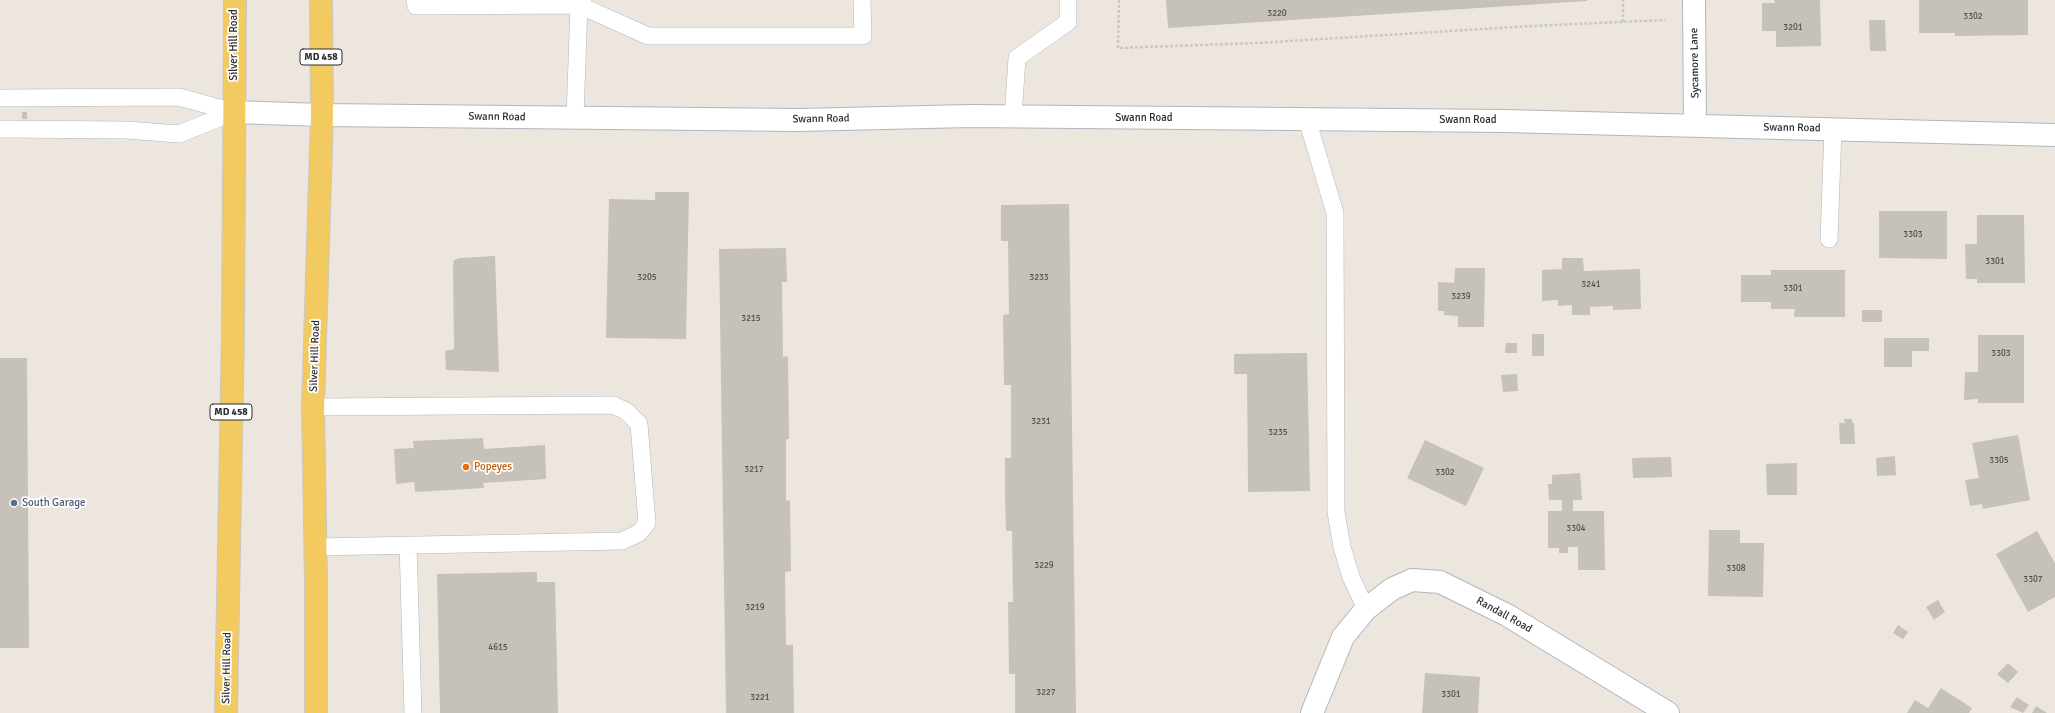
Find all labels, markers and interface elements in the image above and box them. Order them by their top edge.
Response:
street label: Silver Hill Road [227,9,241,81]
house number: 3220 [1267,9,1287,19]
house number: 3302 [1963,12,1983,22]
house number: 3201 [1783,23,1803,33]
street label: Sycamore Lane [1688,28,1702,98]
road number: MD 458 [300,49,342,65]
street label: Swann Road [468,110,526,124]
street label: Swann Road [1115,111,1173,125]
street label: Swann Road [792,112,850,126]
street label: Swann Road [1439,113,1497,127]
street label: Swann Road [1763,121,1821,135]
house number: 3303 [1903,230,1923,240]
house number: 3301 [1985,257,2005,267]
house number: 3205 [637,273,657,283]
house number: 3233 [1029,273,1049,283]
house number: 3241 [1581,280,1601,290]
house number: 3301 [1783,284,1803,294]
house number: 3239 [1451,292,1471,302]
house number: 3215 [741,314,761,324]
street label: Silver Hill Road [307,320,323,392]
house number: 3303 [1991,349,2011,359]
road number: MD 458 [210,404,252,420]
house number: 3231 [1031,417,1051,427]
house number: 3235 [1268,428,1288,438]
house number: 3305 [1989,456,2009,466]
place label: Popeyes [474,460,512,474]
marker: Popeyes [461,462,471,472]
house number: 3217 [744,465,764,475]
house number: 3302 [1435,468,1455,478]
place label: South Garage [22,496,86,510]
marker: South Garage [9,498,19,508]
house number: 3304 [1566,524,1586,534]
house number: 3229 [1034,561,1054,571]
house number: 3308 [1726,564,1746,574]
house number: 3307 [2023,575,2043,585]
street label: Randall Road [1474,594,1534,636]
house number: 3219 [745,603,765,613]
street label: Silver Hill Road [220,632,234,704]
house number: 4615 [488,643,508,653]
house number: 3227 [1036,688,1056,698]
house number: 3301 [1441,690,1461,700]
house number: 3221 [750,693,770,703]

